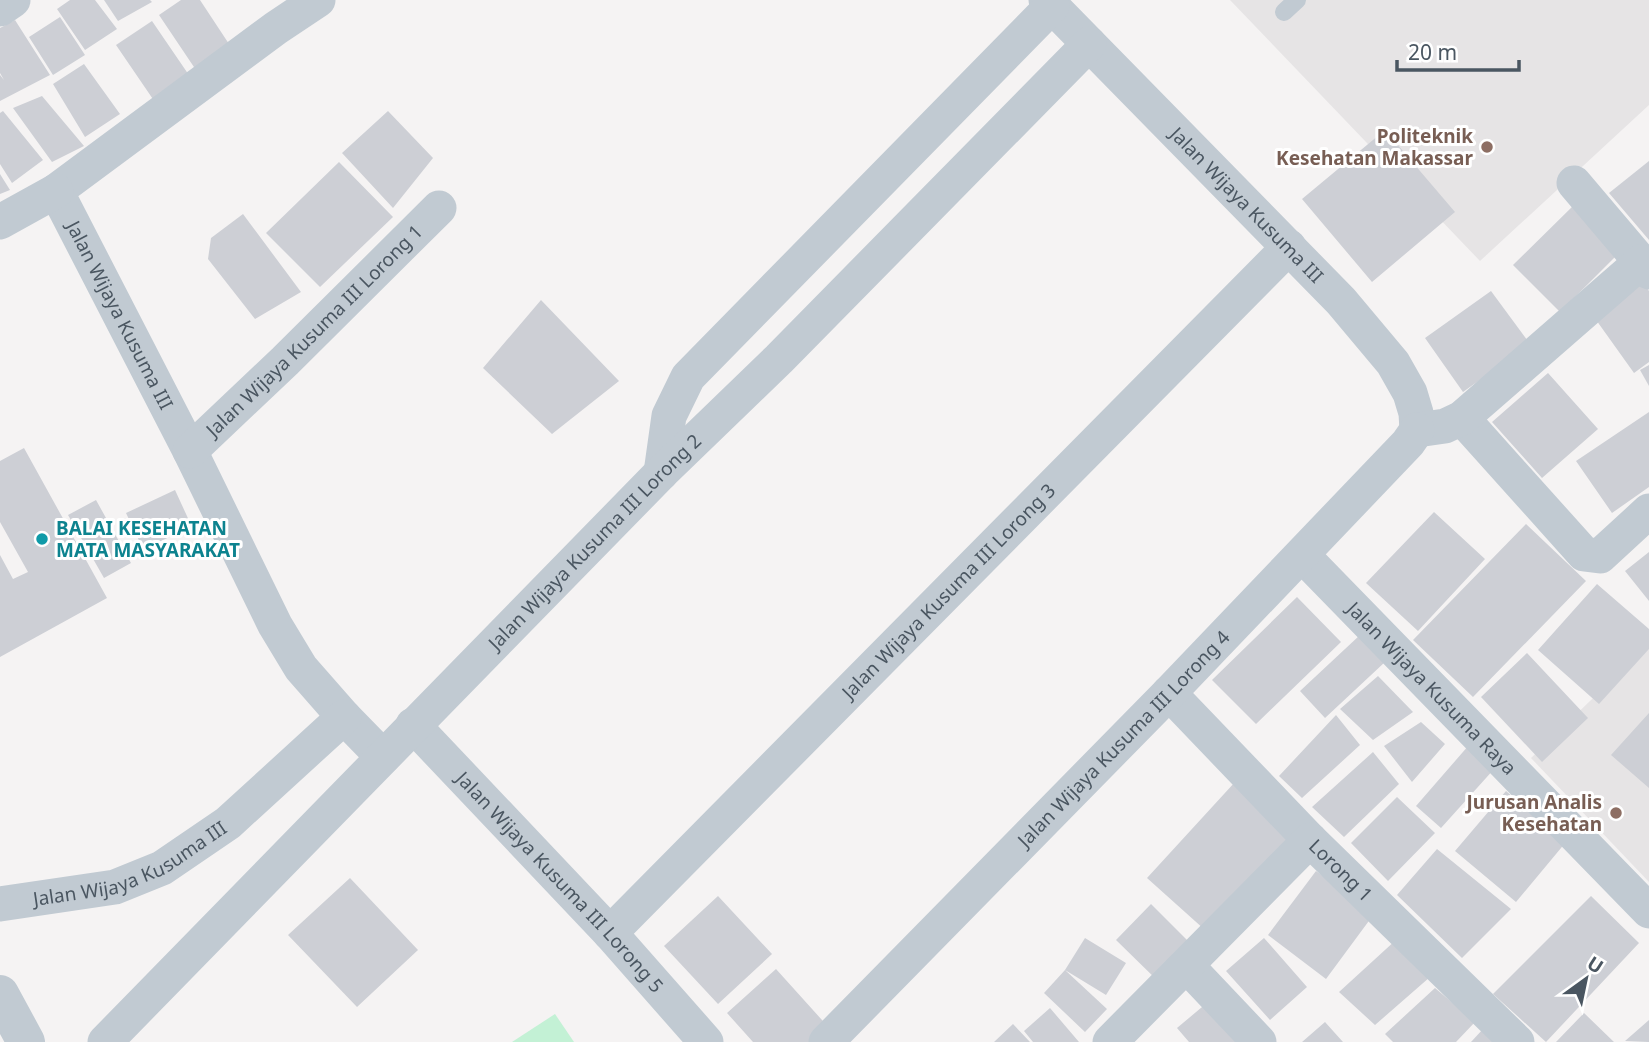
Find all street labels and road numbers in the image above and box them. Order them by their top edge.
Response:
street label: Jalan Wijaya Kusuma III [1163,120,1329,289]
street label: Jalan Wijaya Kusuma III [60,215,179,414]
street label: Jalan Wijaya Kusuma III Lorong 1 [199,219,428,444]
street label: Jalan Wijaya Kusuma III Lorong 2 [481,428,707,657]
street label: Jalan Wijaya Kusuma III Lorong 3 [835,478,1061,706]
street label: Jalan Wijaya Kusuma Raya [1340,595,1522,780]
street label: Jalan Wijaya Kusuma III Lorong 4 [1010,624,1235,854]
street label: Jalan Wijaya Kusuma III Lorong 5 [449,764,669,998]
street label: Jalan Wijaya Kusuma III [29,815,232,912]
street label: Lorong 1 [1303,833,1379,907]

